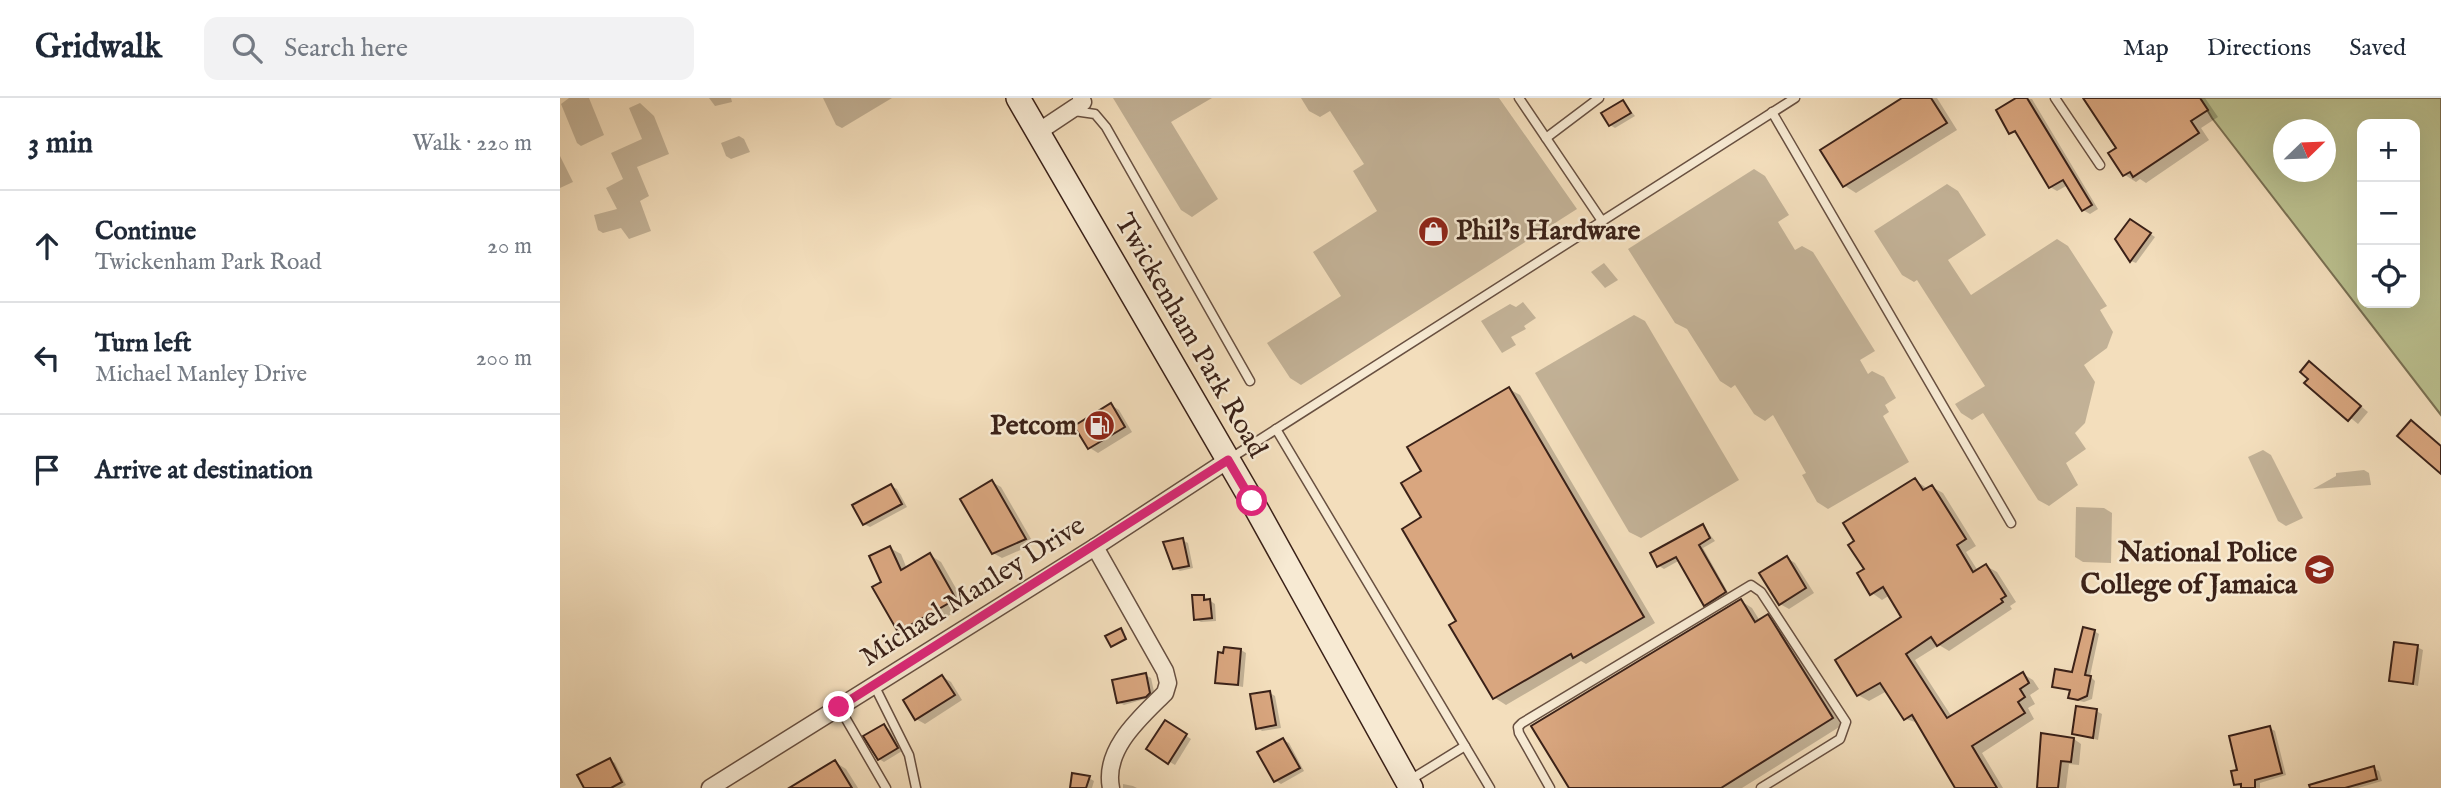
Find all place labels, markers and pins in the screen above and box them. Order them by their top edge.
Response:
shop icon: Phil's Hardware [1416,214,1450,248]
place label: Phil's Hardware [1456,214,1641,249]
place label: Petcom [990,409,1077,444]
fuel station icon: Petcom [1083,409,1117,443]
place label: National Police College of Jamaica [2081,536,2298,603]
school or university icon: National Police College of Jamaica [2303,552,2337,586]

